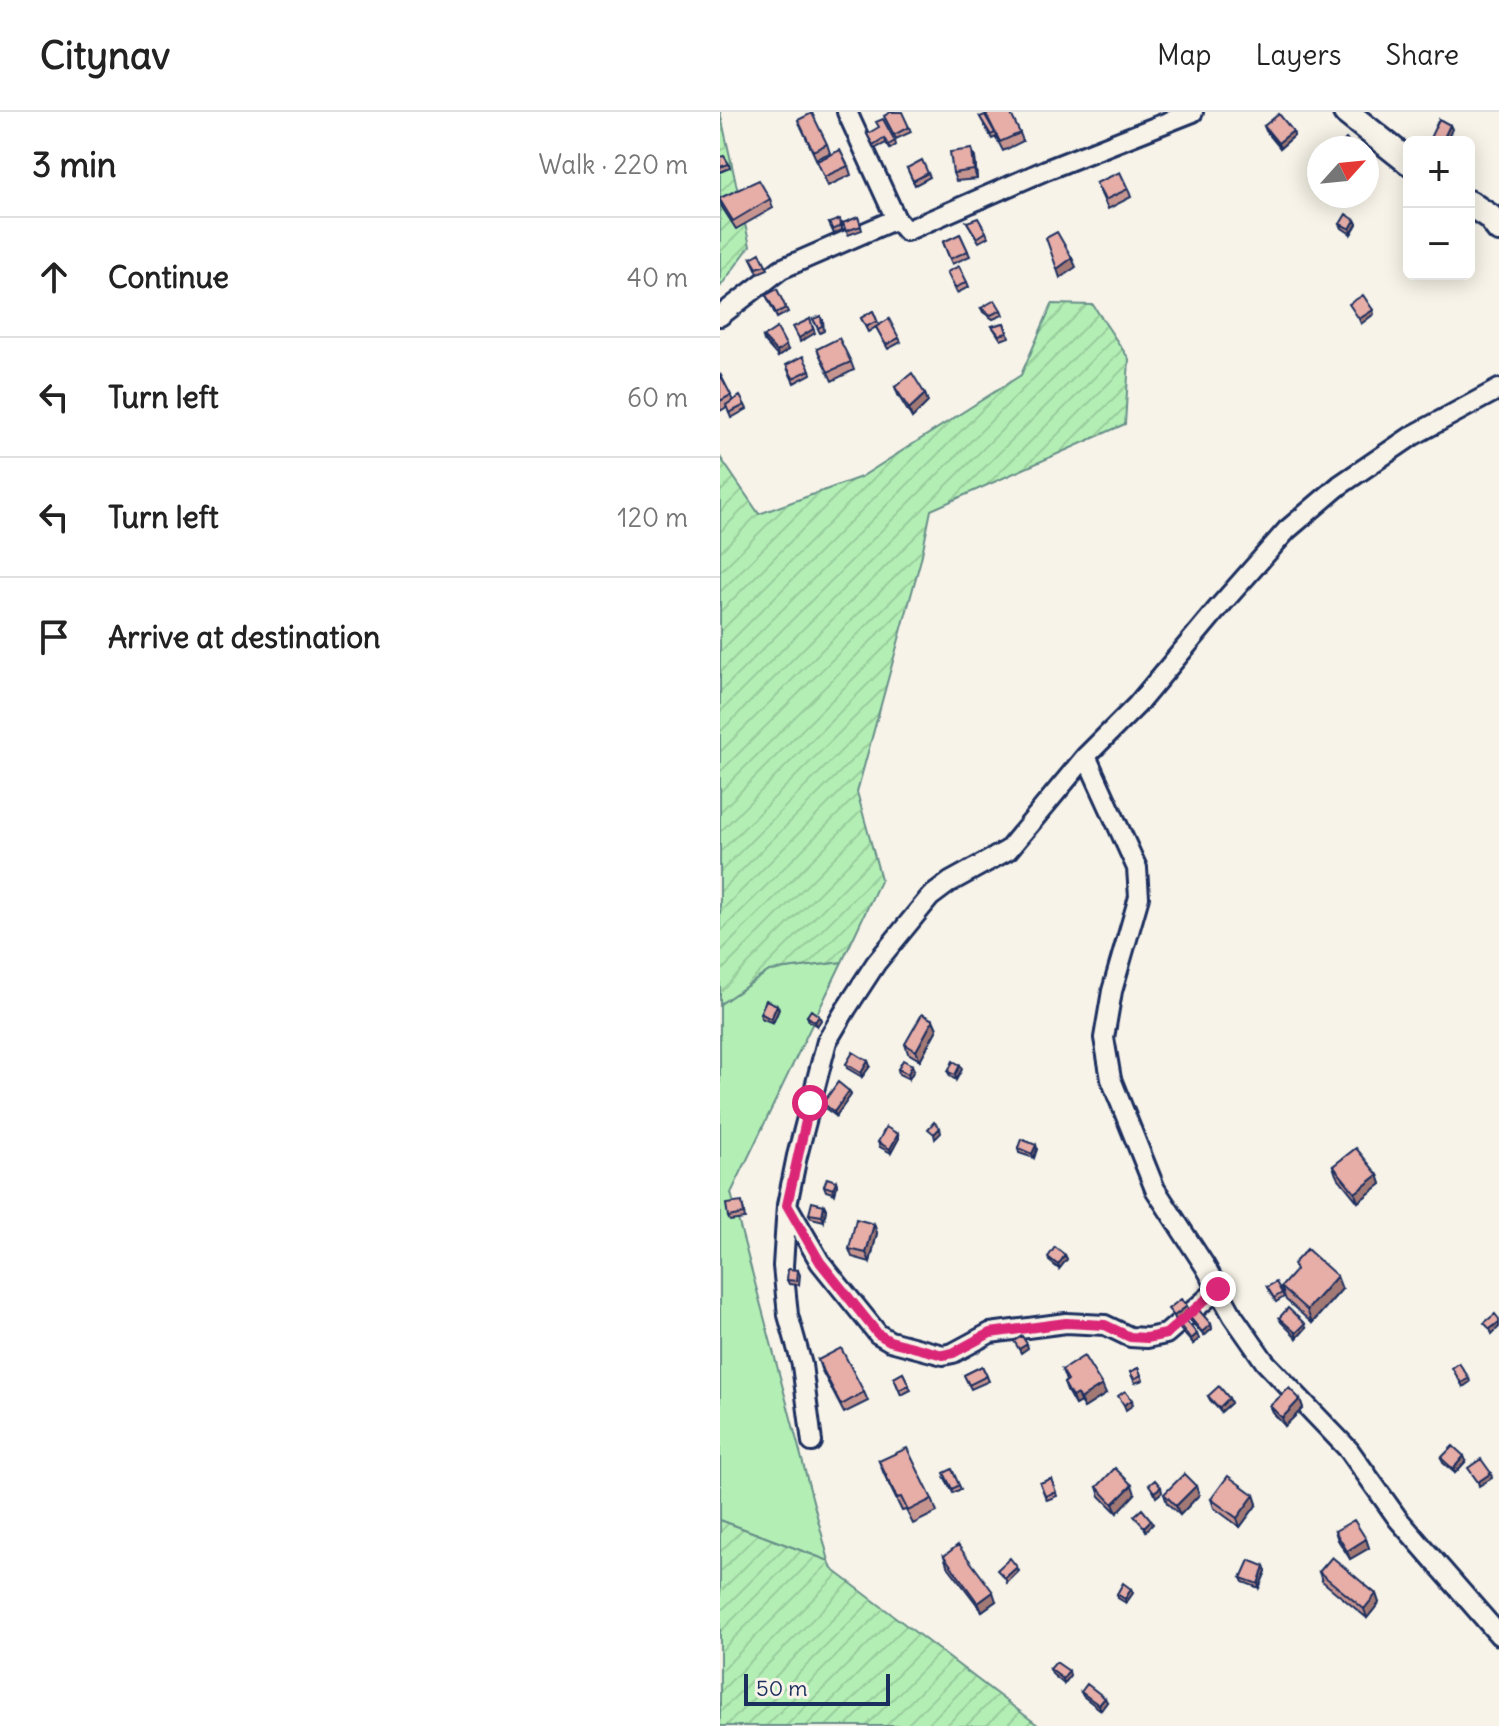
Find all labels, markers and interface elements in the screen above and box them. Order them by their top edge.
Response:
text: Citynav [40,32,170,79]
text: Map [1157,37,1212,73]
text: Layers [1256,37,1342,73]
text: Share [1386,37,1459,73]
north arrow [1307,136,1379,208]
map controls [1403,136,1475,280]
button: + [1403,136,1475,208]
text: 3 min [32,143,117,186]
text: Walk · 220 m [539,148,688,181]
button: − [1403,208,1475,280]
icon: ahead [32,255,76,299]
text: Continue [108,258,229,296]
text: 40 m [627,261,688,294]
icon: left [32,375,76,419]
text: Turn left [108,378,219,416]
text: 60 m [627,381,688,414]
icon: left [32,495,76,539]
text: Turn left [108,498,219,536]
text: 120 m [617,501,688,534]
icon: arrive [32,615,76,659]
text: Arrive at destination [108,618,380,656]
route start [792,1085,828,1121]
route end [1200,1271,1236,1307]
scale bar [744,1670,890,1706]
text: 50 m [756,1674,808,1702]

